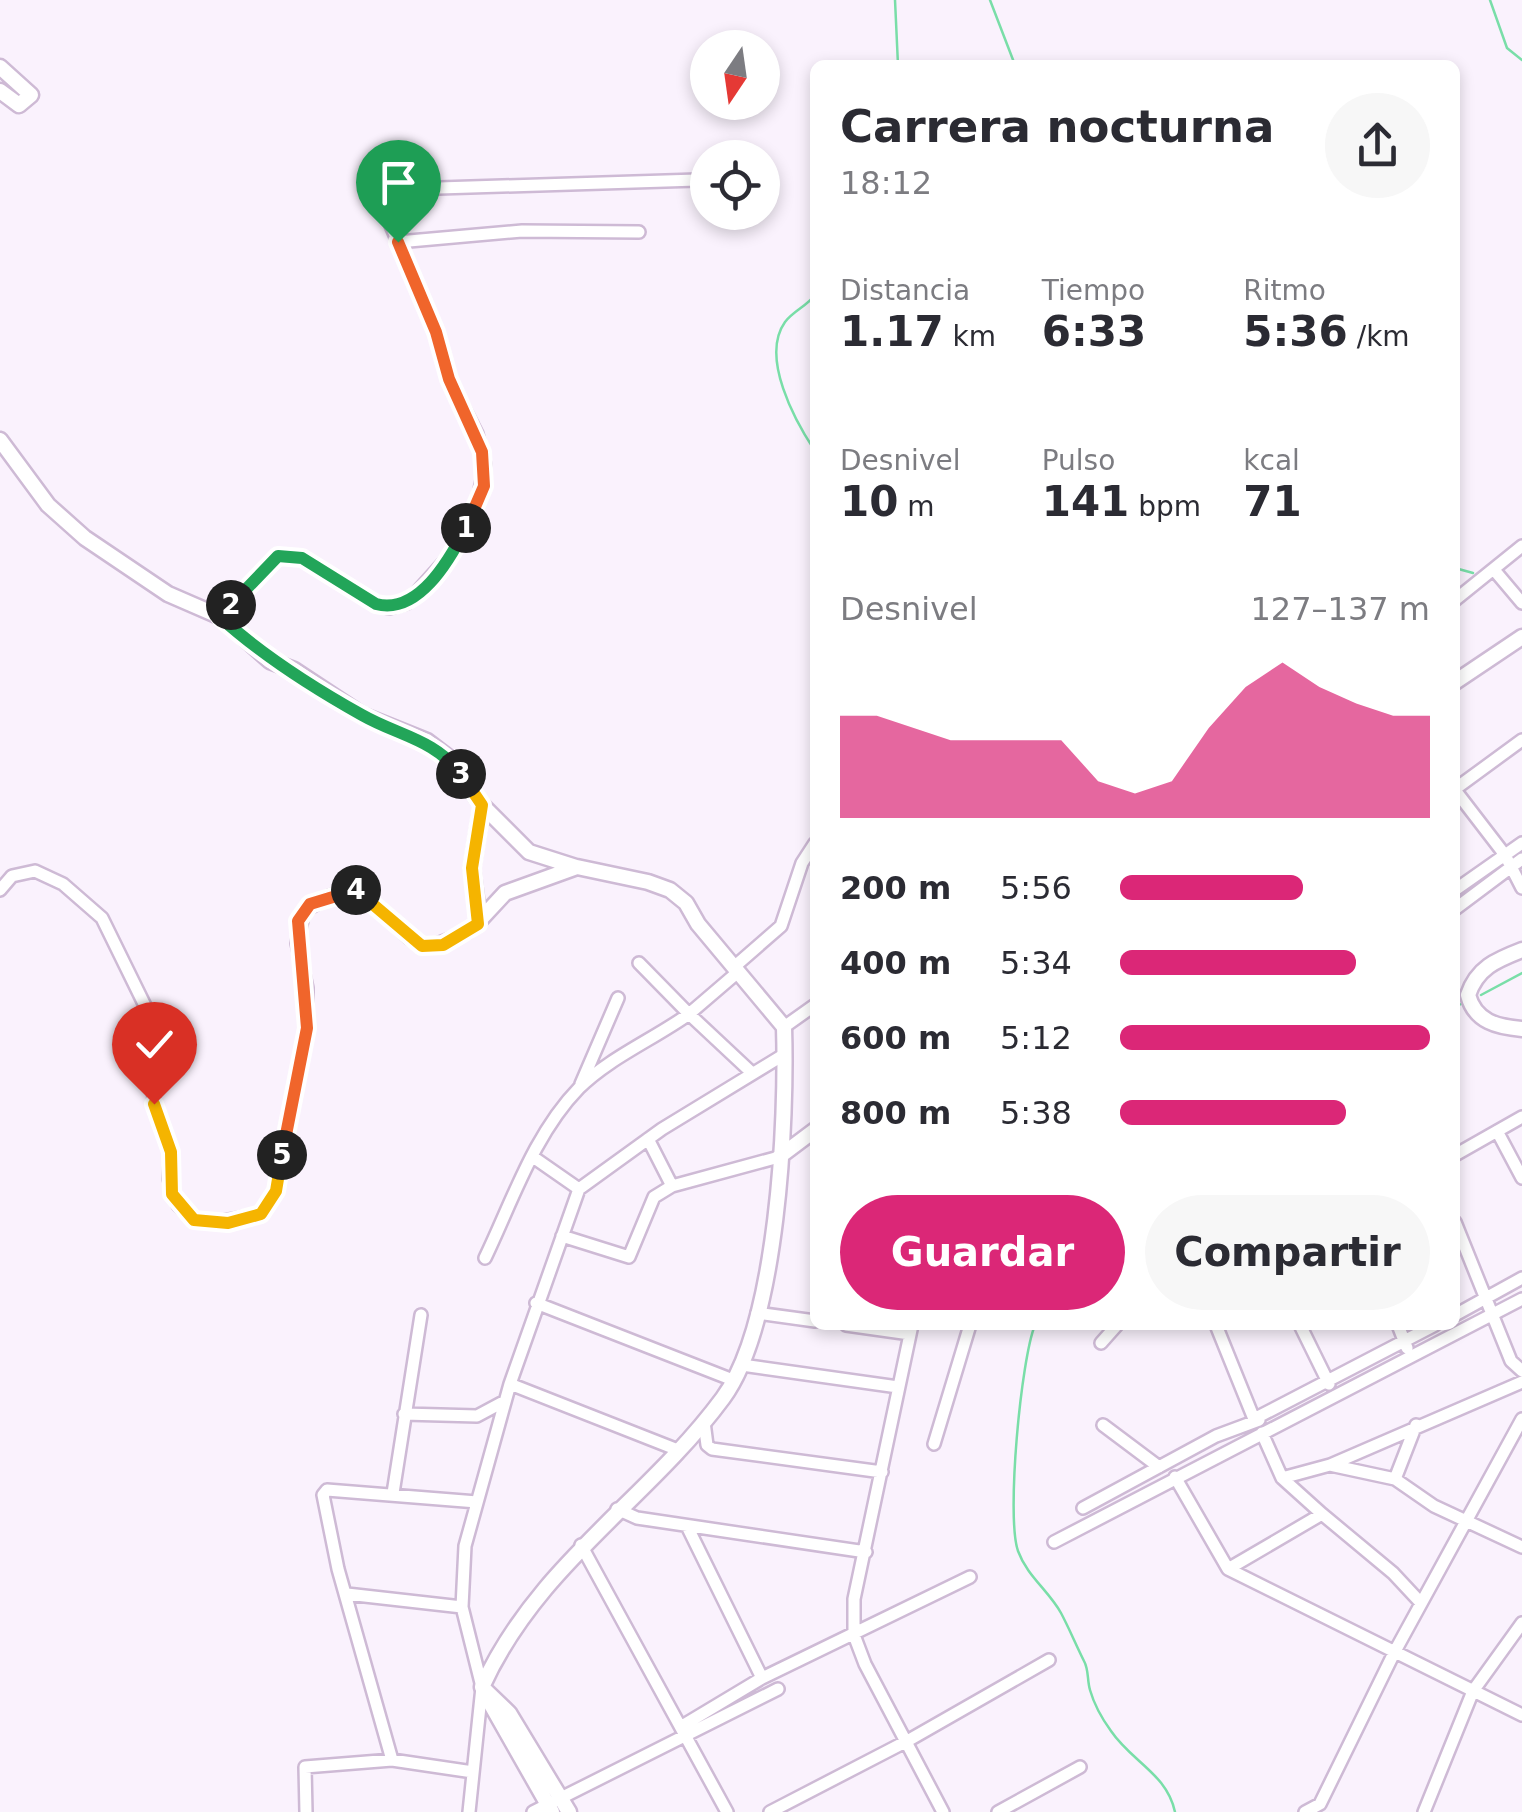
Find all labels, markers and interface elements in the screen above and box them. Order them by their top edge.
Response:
north arrow [690,30,780,120]
map controls [690,30,780,230]
button: share [1325,93,1430,198]
text: Carrera nocturna [840,100,1274,153]
pin [356,140,441,243]
button: locate [690,140,780,230]
icon: arrive [371,155,426,210]
text: 18:12 [840,164,932,202]
text: Distancia [840,274,970,307]
text: Tiempo [1042,274,1145,307]
text: Ritmo [1243,274,1326,307]
text: 1.17 [840,307,944,356]
text: 6:33 [1042,307,1146,356]
text: 5:36 [1243,307,1348,356]
text: km [944,320,996,353]
text: /km [1348,320,1410,353]
text: Desnivel [840,444,960,477]
text: Pulso [1042,444,1115,477]
text: kcal [1243,444,1300,477]
text: 10 [840,477,898,526]
text: 141 [1042,477,1129,526]
text: 71 [1243,477,1302,526]
text: m [898,490,935,523]
text: bpm [1129,490,1201,523]
pin: 1 [441,503,491,553]
text: 1 [456,511,476,544]
pin: 2 [206,580,256,630]
text: 2 [221,588,241,621]
text: Desnivel [840,590,978,628]
text: 127–137 m [1251,590,1430,628]
pin: 3 [436,749,486,799]
text: 3 [451,757,471,790]
pin: 4 [331,865,381,915]
text: 200 m [840,869,951,907]
text: 5:56 [1000,869,1072,907]
text: 4 [346,873,366,906]
text: 400 m [840,944,951,982]
text: 5:34 [1000,944,1072,982]
pin [112,1002,197,1105]
icon: check [127,1017,182,1072]
text: 600 m [840,1019,951,1057]
text: 5:12 [1000,1019,1072,1057]
text: 800 m [840,1094,951,1132]
text: 5:38 [1000,1094,1072,1132]
pin: 5 [257,1130,307,1180]
text: 5 [272,1138,292,1171]
button: Guardar [840,1195,1125,1310]
button: Compartir [1145,1195,1430,1310]

